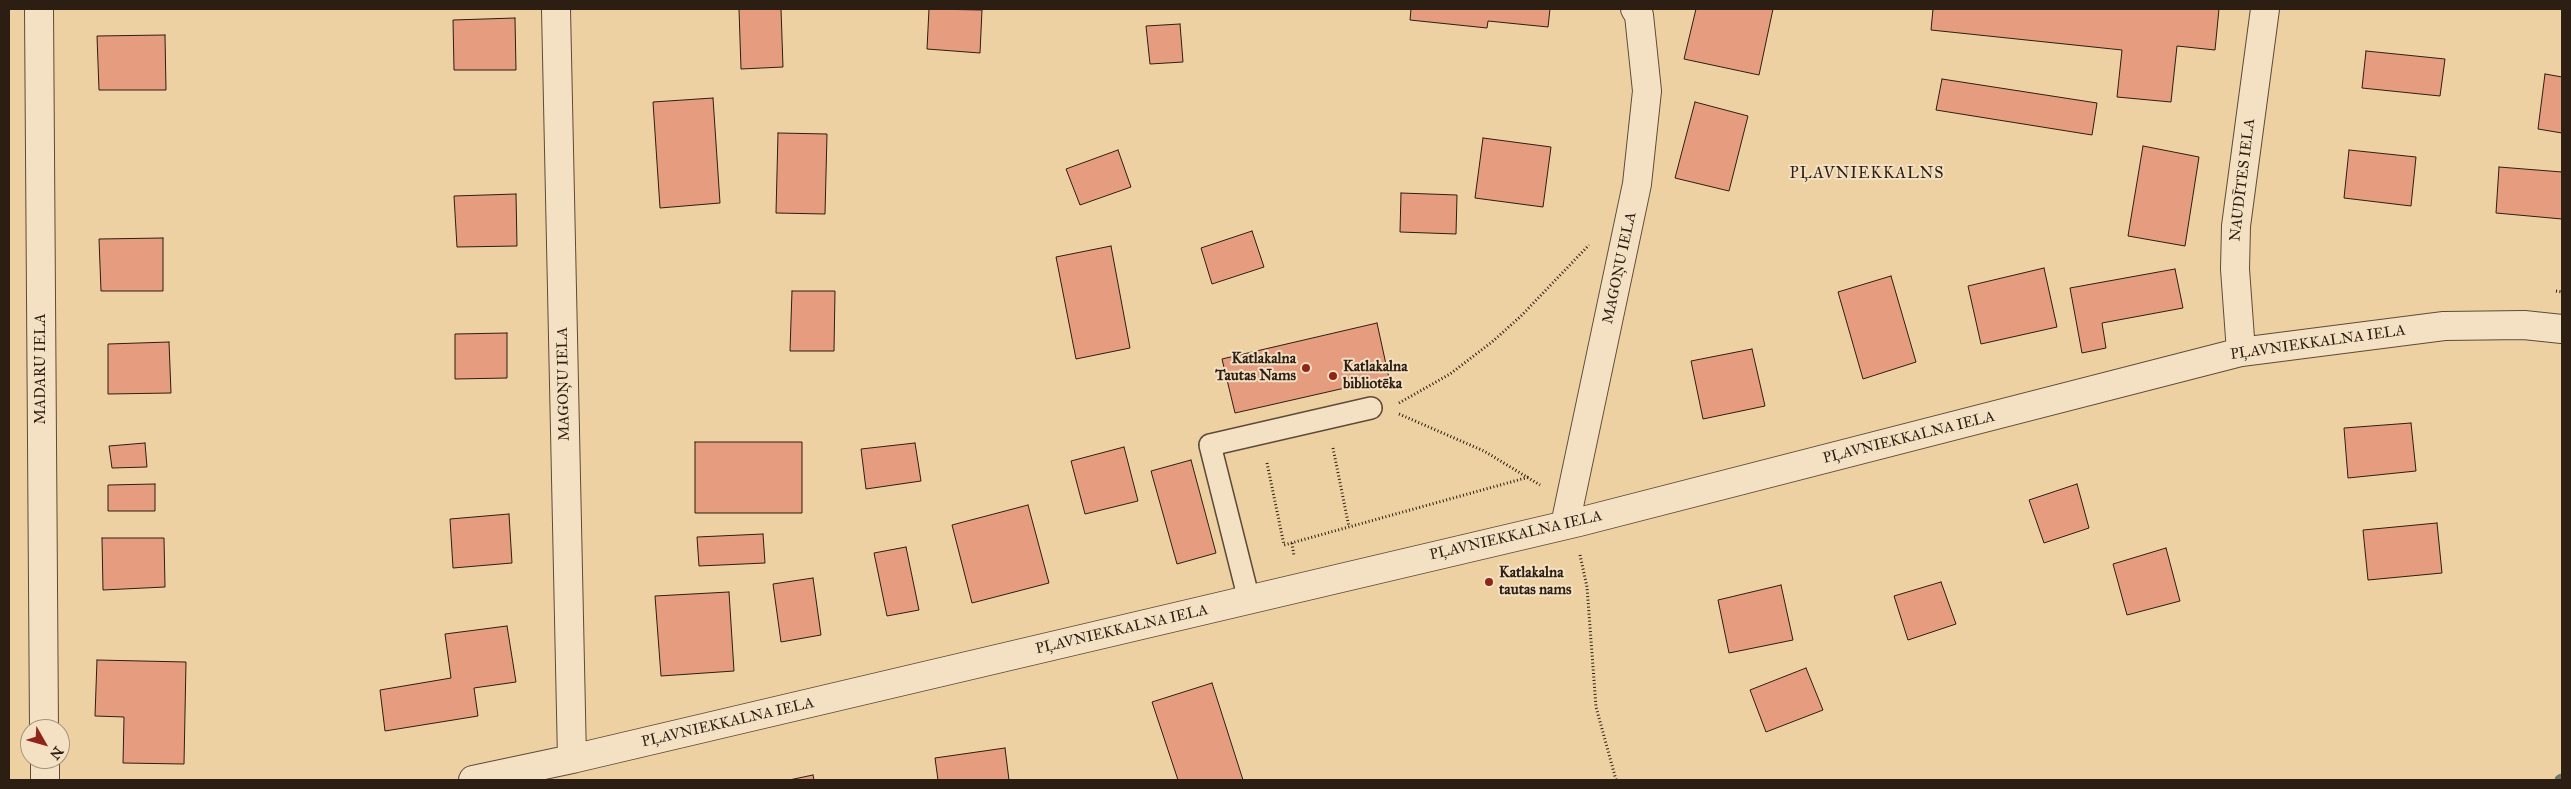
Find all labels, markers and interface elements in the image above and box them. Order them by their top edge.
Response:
street label: NAUDĪTES IELA [2227,118,2259,242]
district label: PĻAVNIEKKALNS [1788,164,1946,184]
street label: MAGOŅU IELA [1599,210,1641,326]
street label: MADARU IELA [32,313,50,425]
street label: PĻAVNIEKKALNA IELA [2229,322,2407,364]
street label: MAGOŅU IELA [554,327,574,441]
place label: Katlakalna Tautas Nams [1215,350,1296,385]
place label: Katlakalna bibliotēka [1343,358,1407,393]
marker: Katlakalna Tautas Nams [1300,362,1312,374]
marker: Katlakalna bibliotēka [1327,370,1339,382]
street label: PĻAVNIEKKALNA IELA [1821,408,1997,468]
street label: PĻAVNIEKKALNA IELA [1428,507,1604,565]
place label: Katlakalna tautas nams [1499,564,1572,599]
marker: Katlakalna tautas nams [1483,576,1495,588]
street label: PĻAVNIEKKALNA IELA [1034,601,1210,659]
street label: PĻAVNIEKKALNA IELA [640,694,816,752]
north arrow [20,719,70,769]
text: N [46,743,67,763]

